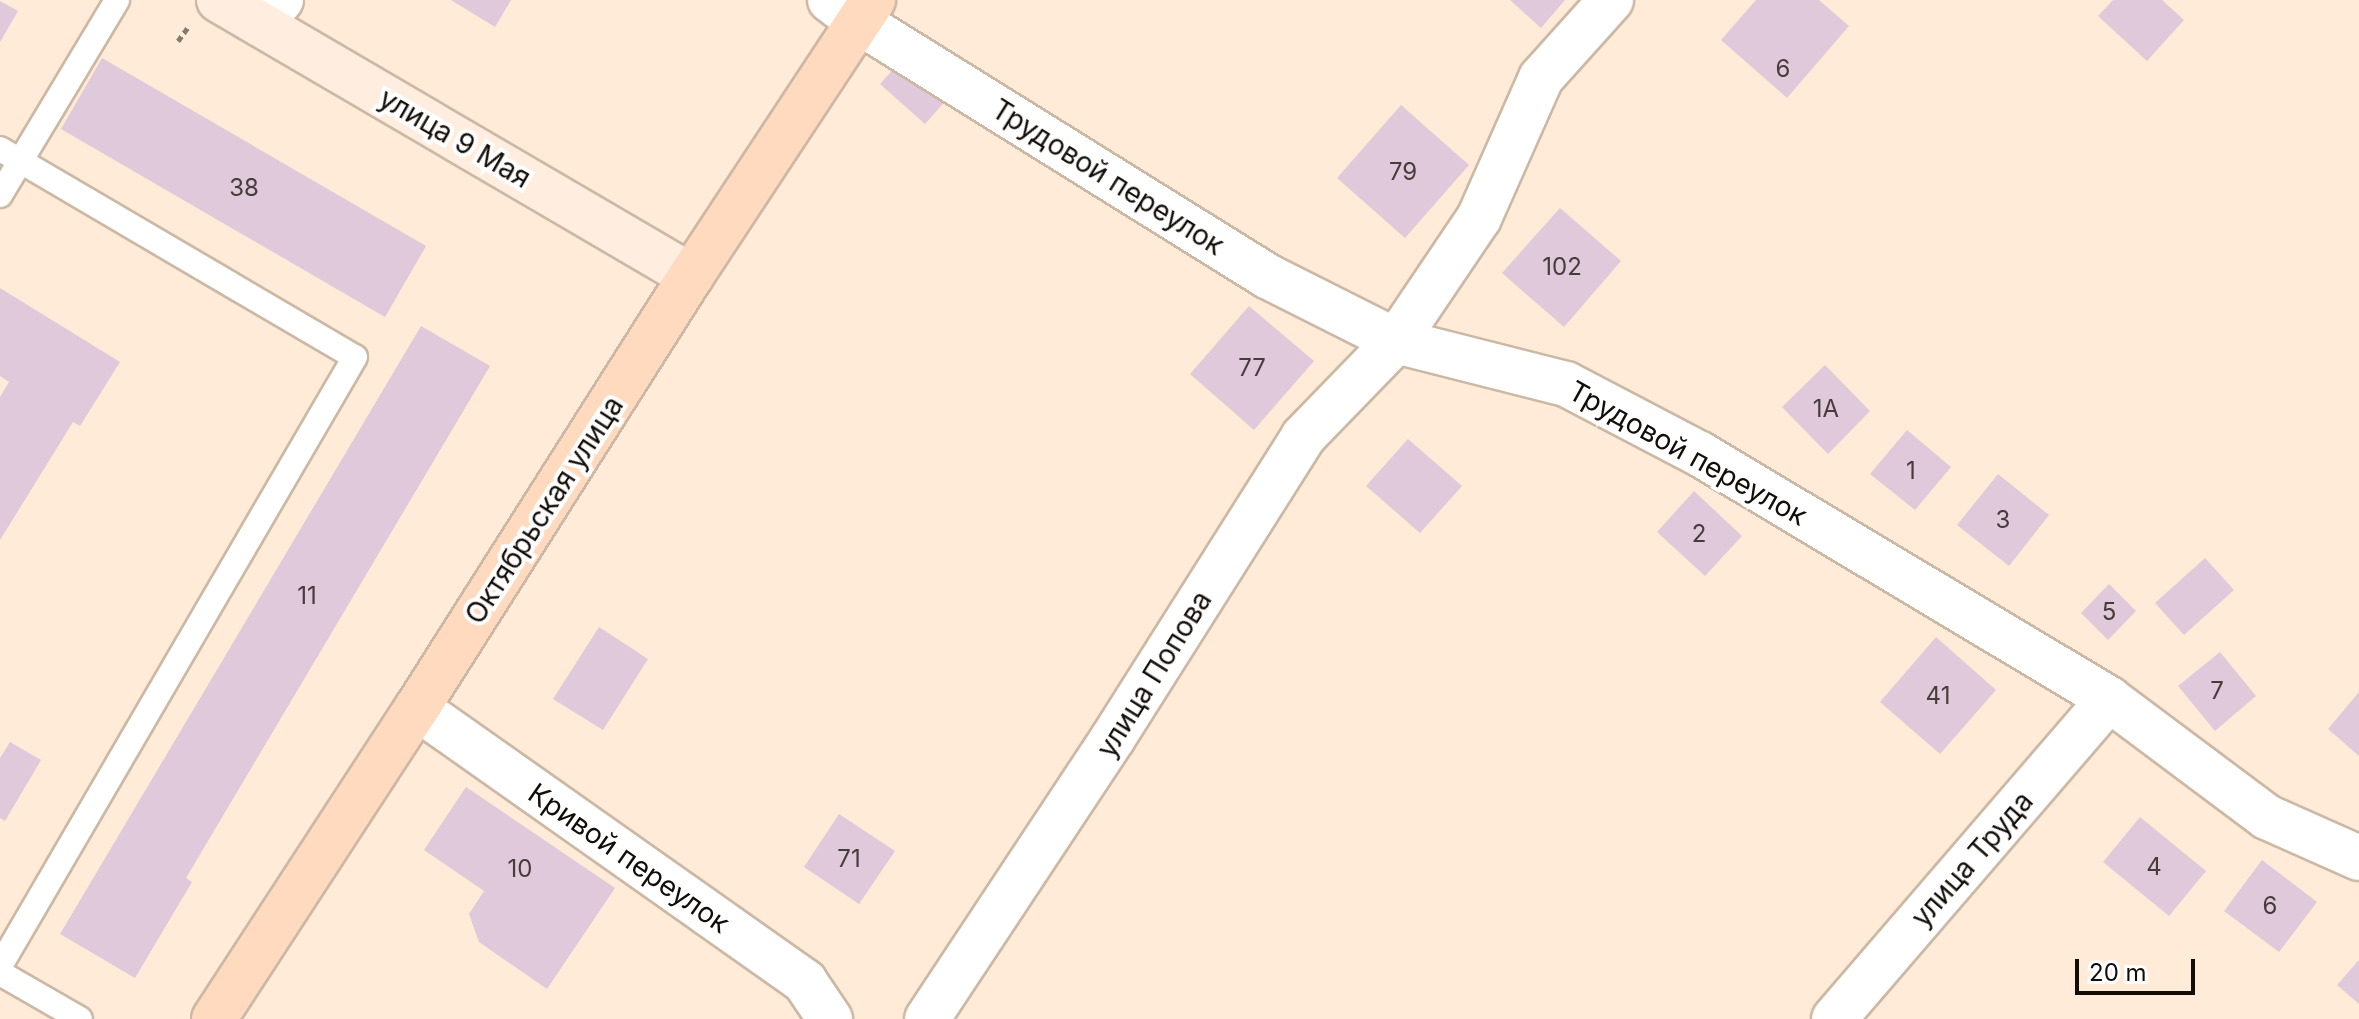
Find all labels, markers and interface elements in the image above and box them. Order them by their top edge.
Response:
house number: 6 [1776,55,1790,83]
street label: улица 9 Мая [373,81,537,195]
street label: Трудовой переулок [986,92,1230,262]
house number: 79 [1389,158,1417,186]
house number: 38 [229,174,259,202]
house number: 102 [1542,253,1582,281]
house number: 77 [1238,354,1266,382]
street label: Трудовой переулок [1563,374,1813,532]
street label: Октябрьская улица [458,390,630,630]
house number: 1А [1813,395,1839,423]
house number: 1 [1906,457,1916,485]
house number: 3 [1996,506,2010,534]
house number: 2 [1692,520,1706,548]
house number: 11 [297,582,317,610]
street label: улица Попова [1089,585,1219,763]
house number: 5 [2102,598,2116,626]
house number: 7 [2210,677,2224,705]
house number: 41 [1926,682,1950,710]
street label: Кривой переулок [522,776,736,940]
street label: улица Труда [1904,784,2040,934]
house number: 71 [837,845,861,873]
house number: 4 [2146,853,2162,881]
house number: 10 [508,855,532,883]
house number: 6 [2263,892,2277,920]
scale bar [2079,943,2199,993]
text: 20 m [2089,958,2147,987]

